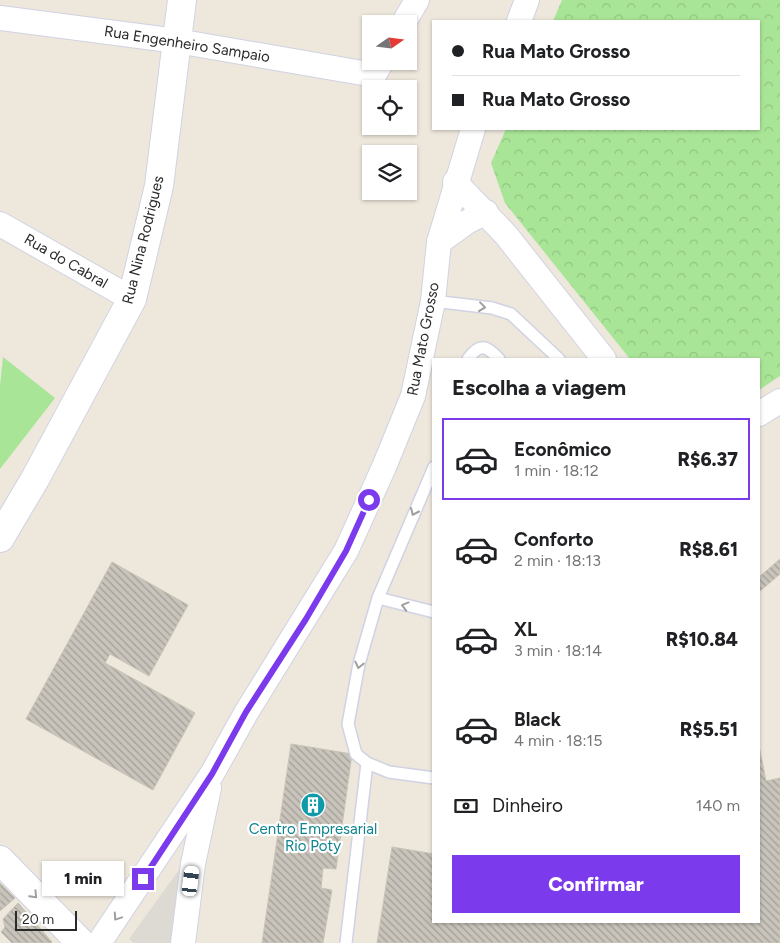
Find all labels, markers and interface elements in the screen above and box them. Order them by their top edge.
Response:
north arrow [362,15,418,70]
map controls [362,15,417,200]
street label: Rua Engenheiro Sampaio [103,22,271,66]
text: Rua Mato Grosso [482,40,630,63]
button: locate [362,80,417,135]
text: Rua Mato Grosso [482,88,630,111]
button: layers [362,145,417,200]
street label: Rua Nina Rodrigues [118,174,168,306]
street label: Rua do Cabral [21,230,111,292]
street label: Rua Mato Grosso [403,280,443,397]
one-way arrow [478,301,486,312]
text: Escolha a viagem [452,374,626,401]
icon: car [454,437,499,482]
text: Econômico [514,438,611,461]
text: R$6.37 [678,448,738,471]
text: 1 min · 18:12 [514,461,599,480]
route start [358,489,380,511]
one-way arrow [410,507,421,516]
icon: car [454,527,499,572]
text: Conforto [514,528,594,551]
text: R$8.61 [679,538,738,561]
text: 2 min · 18:13 [514,551,601,570]
one-way arrow [402,601,410,611]
icon: car [454,617,499,662]
text: XL [514,618,537,641]
text: R$10.84 [666,628,738,651]
text: 3 min · 18:14 [514,641,602,660]
one-way arrow [355,660,365,669]
icon: car [454,707,499,752]
text: Black [514,708,561,731]
text: R$5.51 [680,718,738,741]
text: 4 min · 18:15 [514,731,602,750]
building icon: Centro Empresarial Rio Poty [300,792,326,818]
icon: cash [452,792,480,820]
text: Dinheiro [492,794,563,817]
text: 140 m [696,796,740,815]
place label: Centro Empresarial Rio Poty [249,820,377,855]
button: Confirmar [452,855,740,913]
callout: 1 min [43,862,126,896]
car [181,865,200,897]
route end [132,868,154,890]
text: 1 min [64,869,102,888]
one-way arrow [28,889,37,898]
scale bar [15,908,78,931]
text: 20 m [22,911,54,928]
one-way arrow [114,911,123,920]

